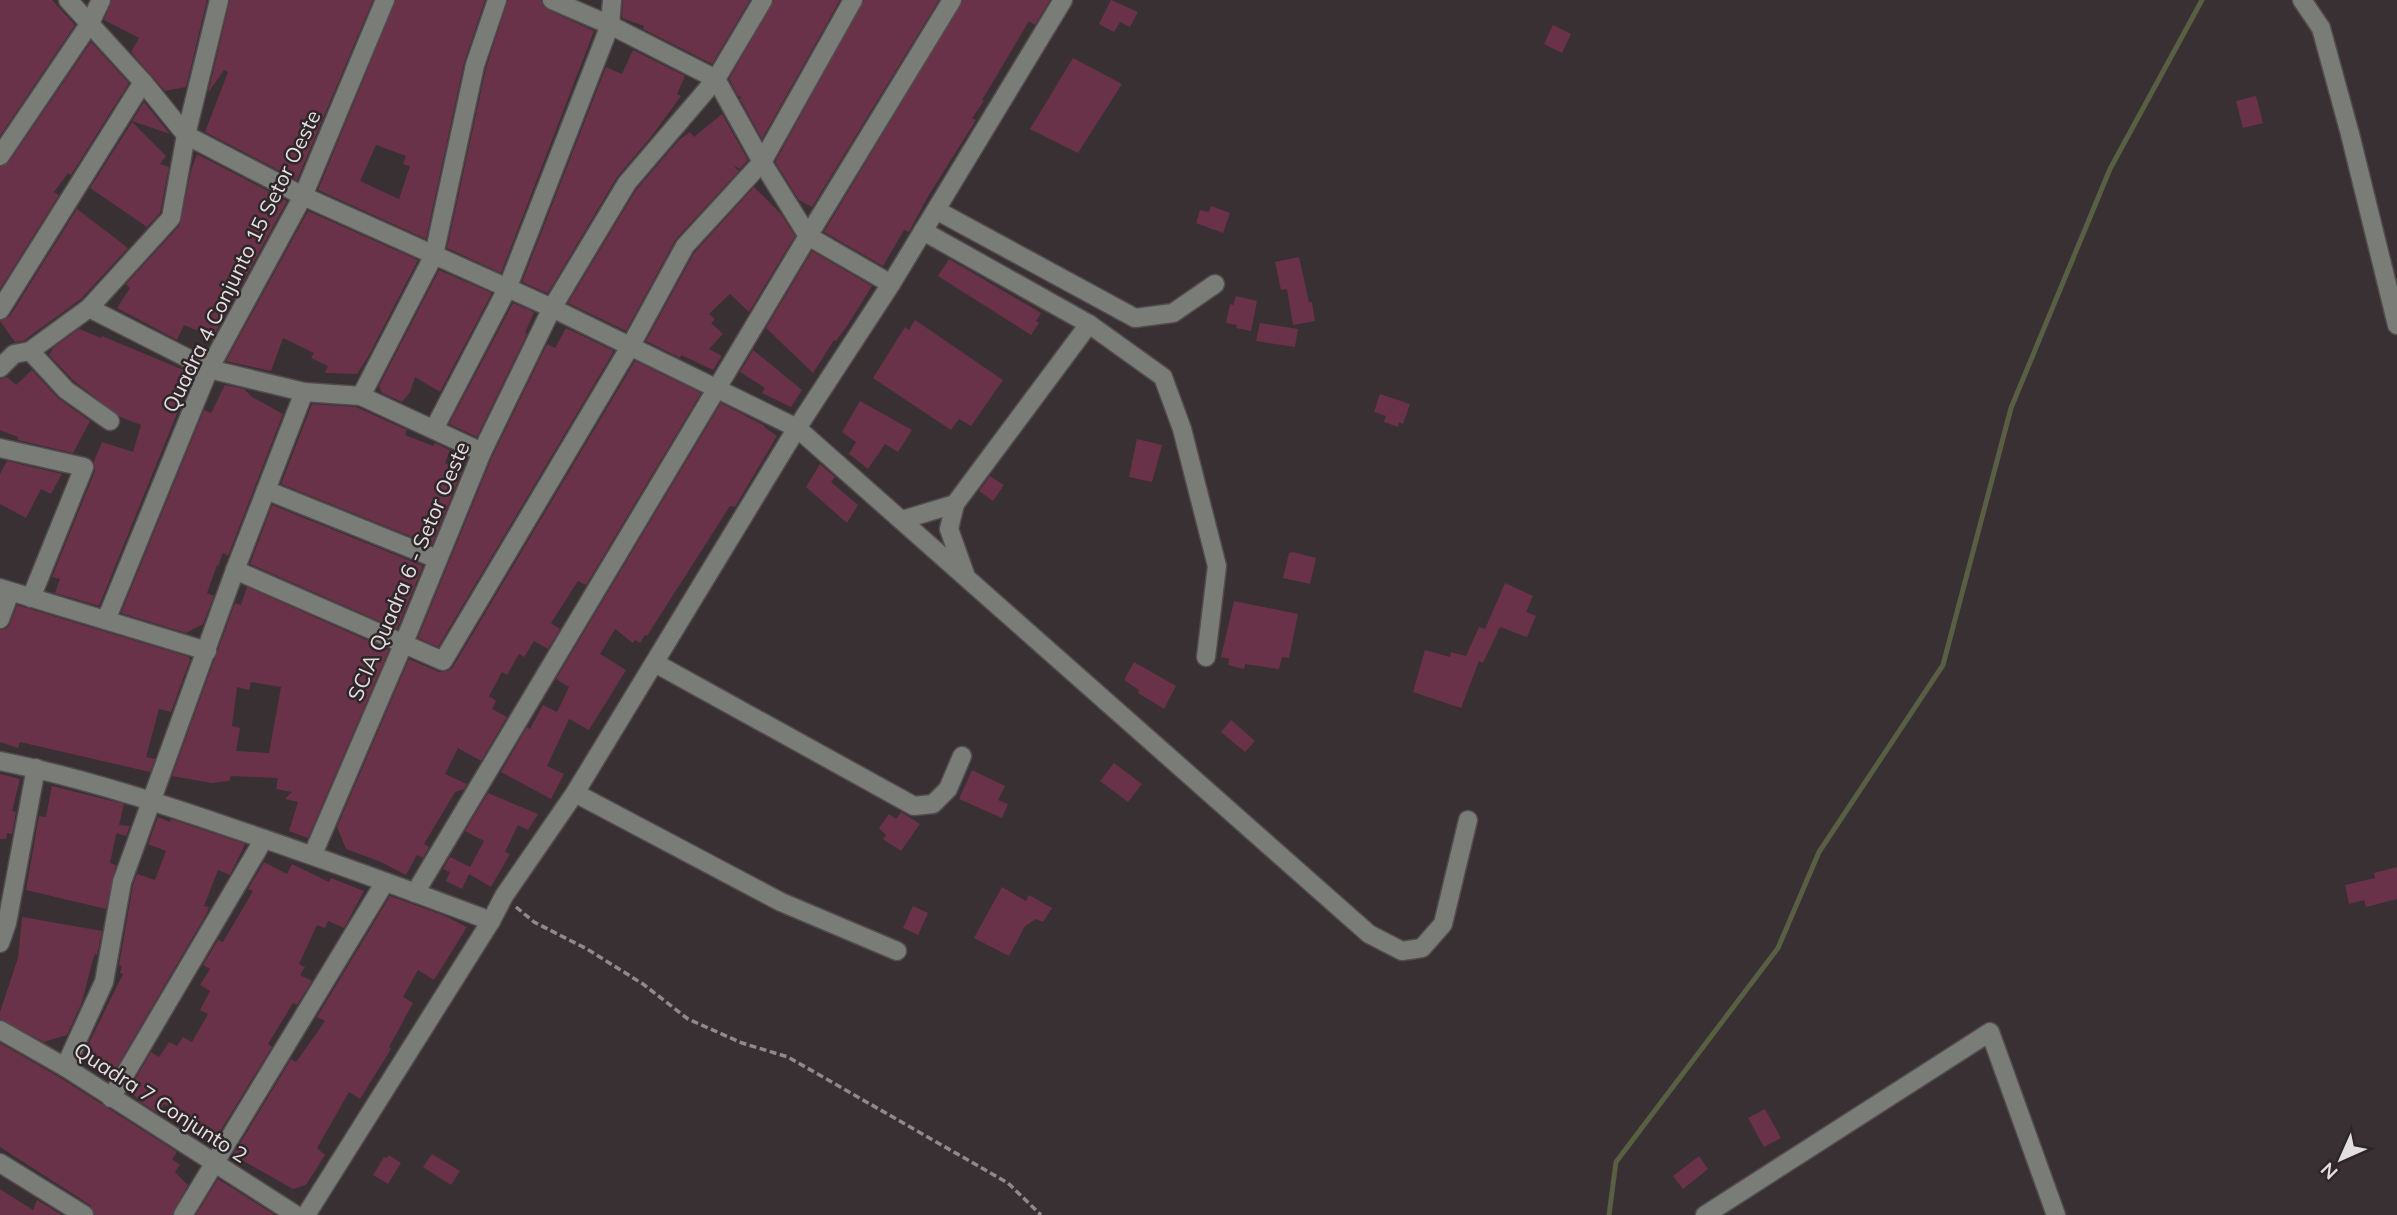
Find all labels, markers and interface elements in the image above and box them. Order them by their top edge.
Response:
street label: Quadra 4 Conjunto 15 Setor Oeste [156,105,326,417]
street label: SCIA Quadra 6 - Setor Oeste [342,438,474,704]
street label: Quadra 7 Conjunto 2 [69,1036,253,1168]
north arrow [2306,1124,2376,1194]
text: N [2315,1157,2343,1185]

